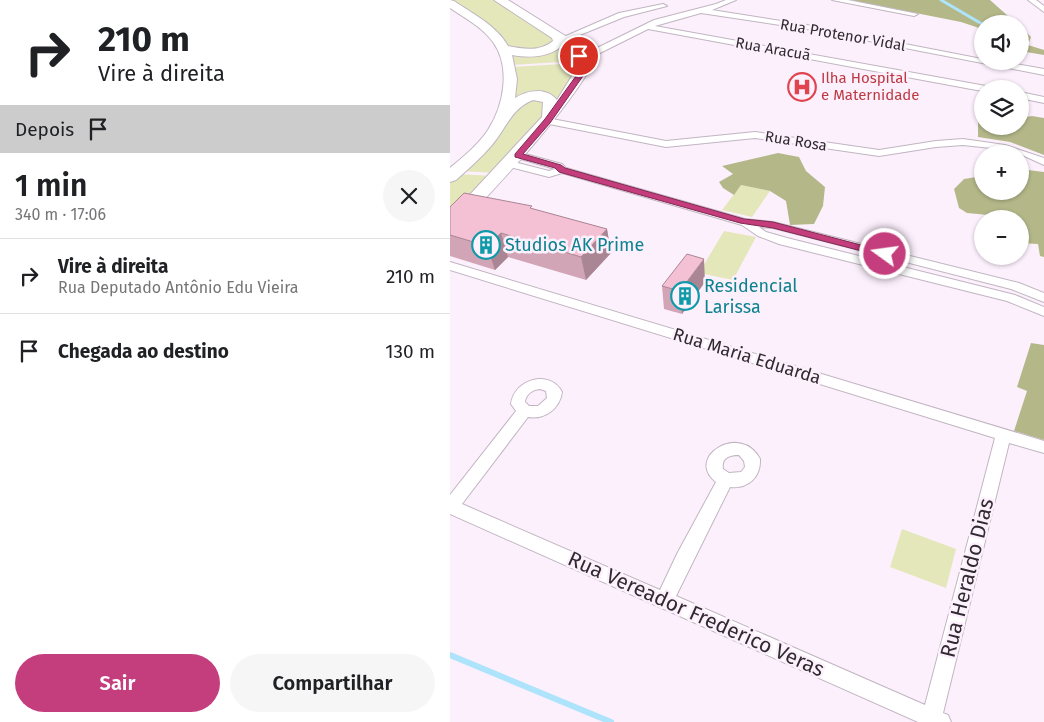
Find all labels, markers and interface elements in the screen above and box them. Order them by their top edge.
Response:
street label: Rua Protenor Vidal [779,15,908,55]
map controls [974,15,1029,265]
button: sound [974,15,1029,70]
text: 210 m [98,18,190,60]
icon: right [15,20,80,85]
street label: Rua Aracuã [734,34,812,64]
pin [558,35,600,77]
icon: arrive [565,42,593,70]
text: Vire à direita [98,60,225,87]
place label: Ilha Hospital e Maternidade [821,69,919,104]
hospital icon: Ilha Hospital e Maternidade [787,72,817,102]
button: layers [974,80,1029,135]
icon: arrive [84,115,112,143]
text: Depois [15,118,74,141]
street label: Rua Rosa [764,127,828,155]
button: + [974,145,1029,200]
text: 1 min [15,168,87,204]
button: close [383,170,435,222]
text: 340 m · 17:06 [15,205,106,224]
button: − [974,210,1029,265]
position arrow [858,227,910,279]
building icon: Studios AK Prime [471,230,501,260]
place label: Studios AK Prime [505,234,644,256]
text: Vire à direita [58,255,168,278]
icon: right [15,262,43,290]
text: 210 m [386,265,435,288]
place label: Residencial Larissa [704,275,798,318]
text: Rua Deputado Antônio Edu Vieira [58,278,299,297]
building icon: Residencial Larissa [670,281,700,311]
street label: Rua Maria Eduarda [670,323,824,389]
icon: arrive [15,337,43,365]
text: Chegada ao destino [58,340,229,363]
text: 130 m [385,340,435,363]
street label: Rua Heraldo Dias [935,496,999,660]
street label: Rua Vereador Frederico Veras [564,546,828,683]
button: Sair [15,654,220,712]
button: Compartilhar [230,654,435,712]

